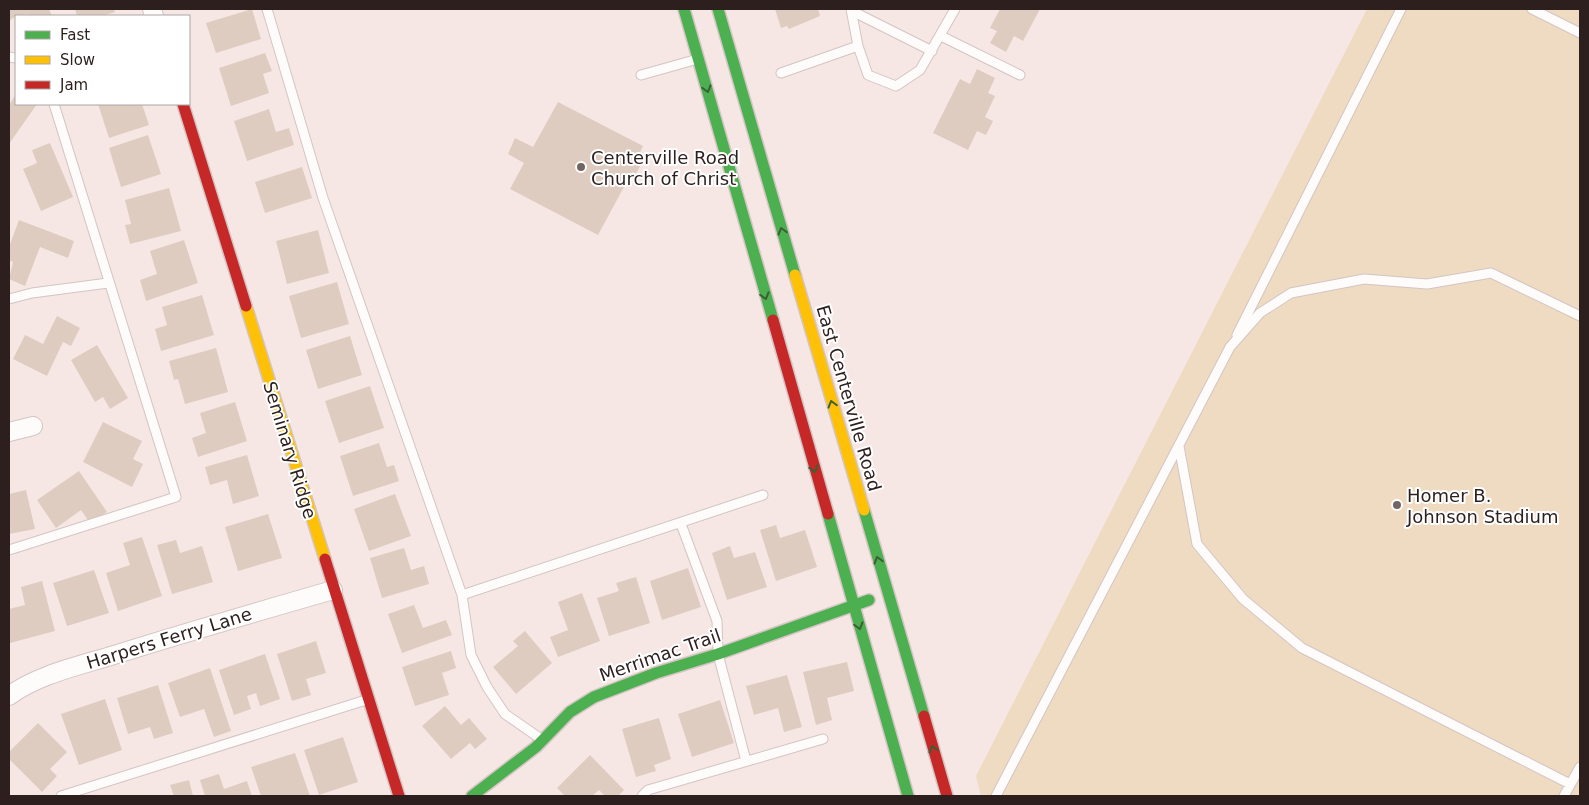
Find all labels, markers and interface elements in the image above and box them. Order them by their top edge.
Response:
legend [15,15,190,105]
text: Fast [60,26,90,44]
text: Slow [60,51,95,69]
text: Jam [59,76,88,94]
one-way arrow [701,85,711,93]
place label: Centerville Road Church of Christ [591,147,739,189]
marker: Centerville Road Church of Christ [575,161,587,173]
one-way arrow [778,227,788,236]
one-way arrow [759,292,769,300]
street label: East Centerville Road [812,302,886,494]
street label: Seminary Ridge [259,379,321,521]
one-way arrow [828,400,838,408]
one-way arrow [808,465,819,474]
place label: Homer B. Johnson Stadium [1406,485,1559,527]
marker: Homer B. Johnson Stadium [1391,499,1403,511]
one-way arrow [873,556,883,565]
street label: Harpers Ferry Lane [84,603,254,673]
one-way arrow [853,621,863,629]
street label: Merrimac Trail [597,624,723,686]
one-way arrow [929,746,939,754]

